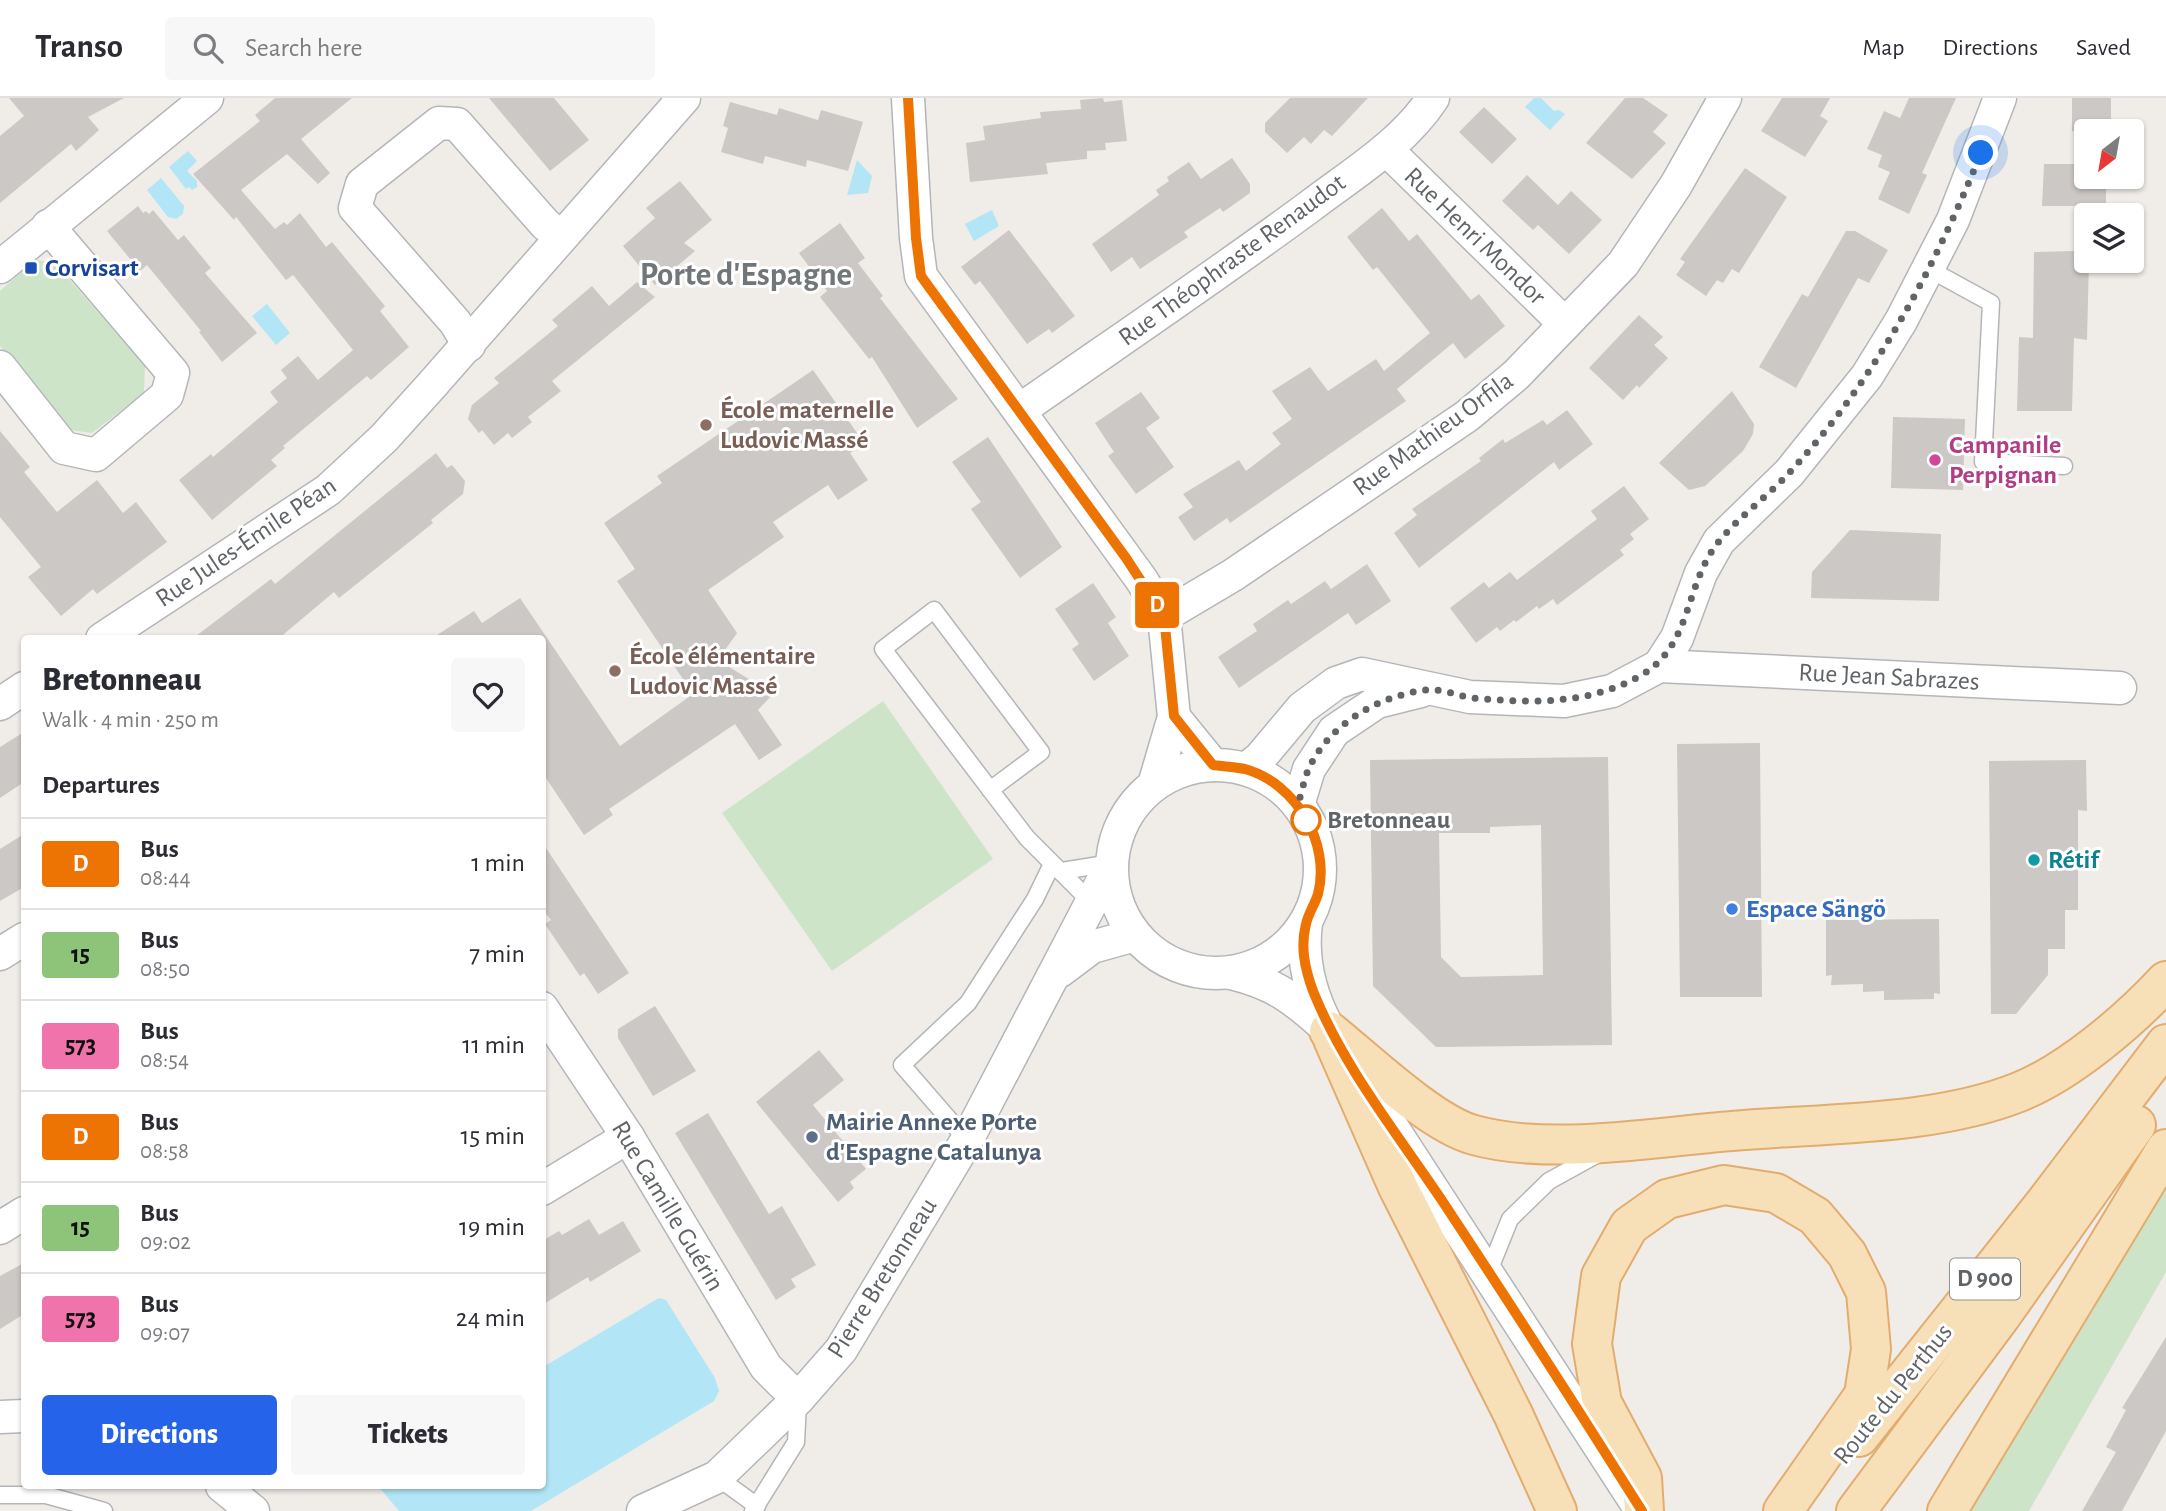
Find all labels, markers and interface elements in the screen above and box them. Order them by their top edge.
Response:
search box [165,17,655,80]
icon: search [189,29,227,67]
text: Transo [35,31,123,64]
text: Search here [245,35,363,61]
text: Map [1862,36,1904,60]
text: Directions [1942,36,2038,60]
text: Saved [2076,36,2131,60]
north arrow [2074,119,2144,189]
map controls [2074,119,2144,273]
your location [1963,135,1998,170]
street label: Rue Henri Mondor [1399,162,1551,310]
street label: Rue Théophraste Renaudot [1114,169,1350,351]
button: layers [2074,203,2144,273]
place label: Corvisart [45,255,139,281]
district label: Porte d'Espagne [640,259,852,292]
marker: Corvisart [23,260,39,276]
street label: Rue Mathieu Orfila [1348,367,1518,501]
place label: École maternelle Ludovic Massé [720,395,894,453]
marker: École maternelle Ludovic Massé [698,417,714,433]
place label: Campanile Perpignan [1949,432,2061,488]
marker: Campanile Perpignan [1927,452,1943,468]
street label: Rue Jules-Émile Péan [150,470,341,612]
line badge: D [1134,582,1180,628]
text: D [1149,593,1165,617]
place label: École élémentaire Ludovic Massé [629,641,815,699]
button: heart [451,658,525,732]
street label: Rue Jean Sabrazes [1798,659,1980,695]
marker: École élémentaire Ludovic Massé [607,663,623,679]
text: Bretonneau [42,664,201,697]
text: Walk · 4 min · 250 m [42,709,219,732]
text: Departures [42,772,160,798]
marker: Bretonneau [1291,805,1321,835]
place label: Bretonneau [1327,807,1451,833]
text: Bus [140,836,179,862]
place label: Rétif [2048,847,2101,873]
text: 1 min [471,850,525,876]
text: D [73,852,88,876]
marker: Rétif [2026,852,2042,868]
text: 08:44 [140,867,190,890]
place label: Espace Sängö [1746,896,1886,922]
marker: Espace Sängö [1724,901,1740,917]
text: Bus [140,927,179,953]
text: 7 min [469,941,525,967]
text: 15 [71,943,90,967]
text: 08:50 [140,958,190,981]
text: Bus [140,1018,179,1044]
text: 11 min [462,1032,525,1058]
text: 573 [65,1034,96,1058]
text: 08:54 [140,1049,189,1072]
text: Bus [140,1109,179,1135]
place label: Mairie Annexe Porte d'Espagne Catalunya [826,1109,1042,1165]
street label: Rue Camille Guérin [607,1116,729,1296]
text: 15 min [460,1123,525,1149]
text: D [73,1125,88,1149]
marker: Mairie Annexe Porte d'Espagne Catalunya [804,1129,820,1145]
text: 08:58 [140,1140,189,1163]
street label: Pierre Bretonneau [822,1193,942,1363]
text: Bus [140,1200,179,1226]
text: 19 min [459,1214,525,1240]
text: 15 [71,1216,90,1240]
text: 09:02 [140,1231,191,1254]
road number: D 900 [1950,1259,2020,1300]
text: Bus [140,1291,179,1317]
text: 24 min [456,1305,525,1331]
text: 573 [65,1307,96,1331]
street label: Route du Perthus [1829,1319,1957,1469]
text: 09:07 [140,1322,190,1345]
button: Directions [42,1395,277,1475]
button: Tickets [291,1395,525,1475]

